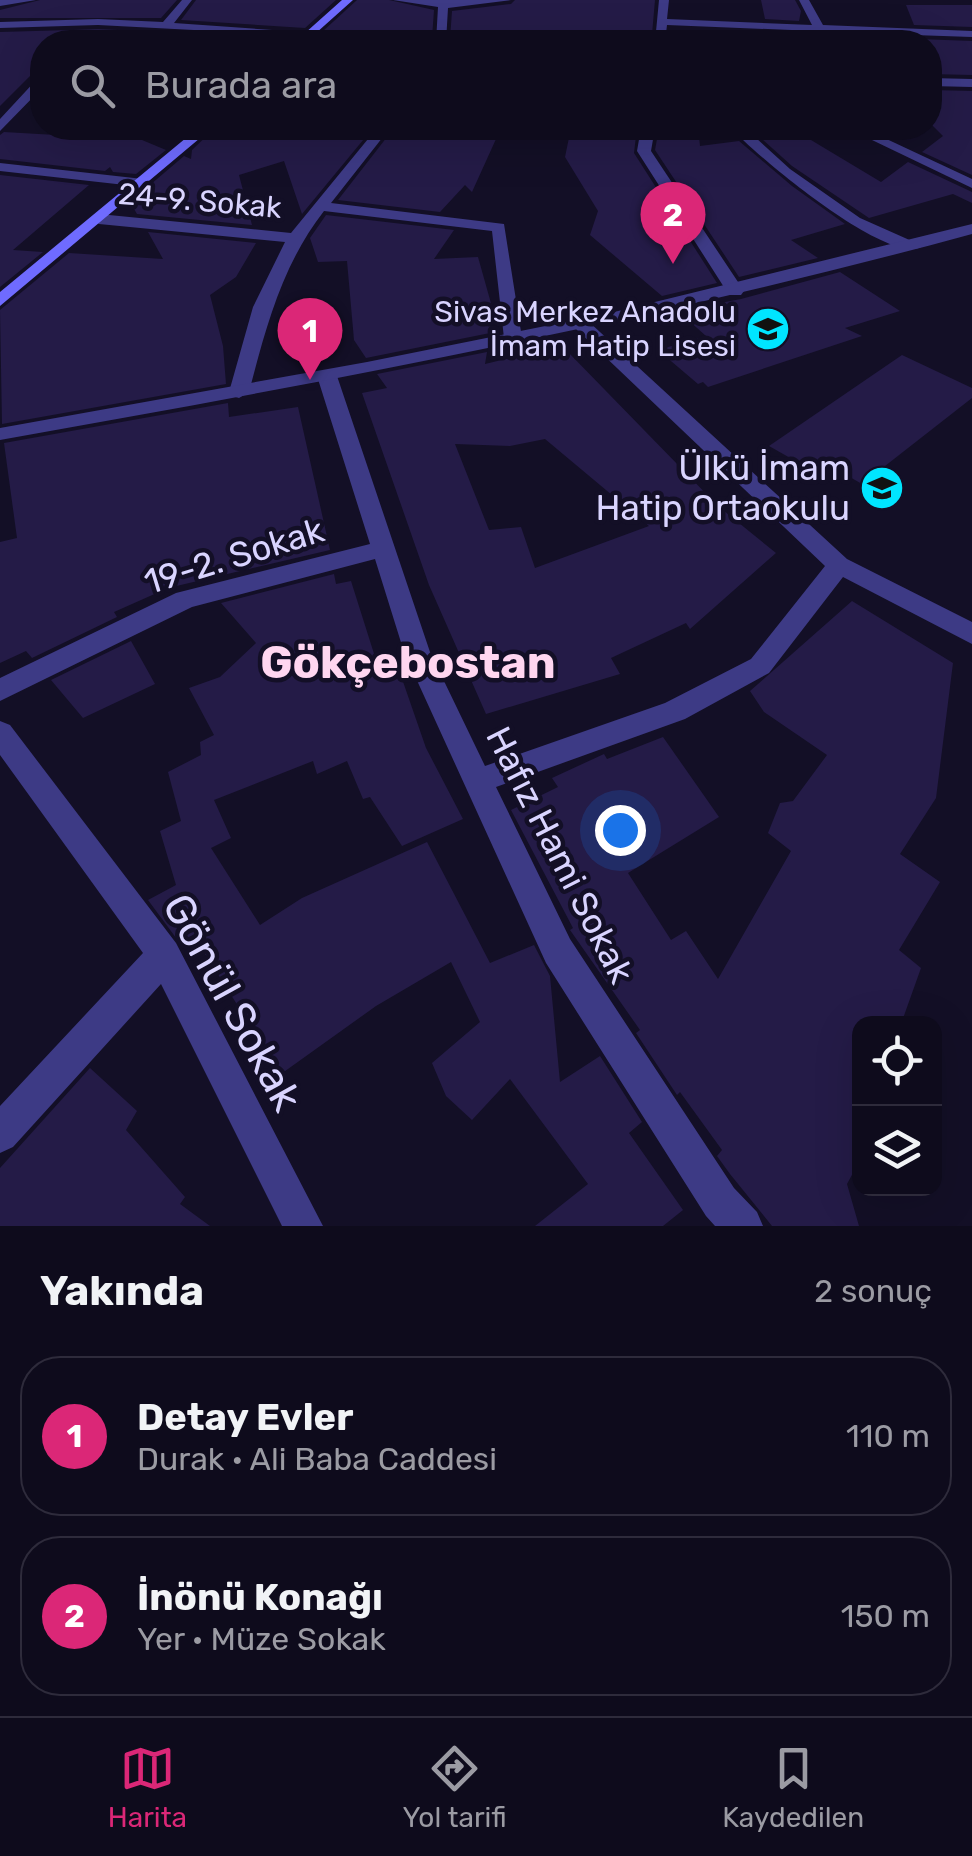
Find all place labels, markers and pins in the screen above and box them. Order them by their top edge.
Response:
pin: 2 [640,182,706,264]
place label: Sivas Merkez Anadolu İmam Hatip Lisesi [434,294,736,364]
pin: 1 [278,298,342,380]
school or university icon: Sivas Merkez Anadolu İmam Hatip Lisesi [745,306,791,352]
place label: Ülkü İmam Hatip Ortaokulu [595,447,850,529]
school or university icon: Ülkü İmam Hatip Ortaokulu [859,465,905,511]

